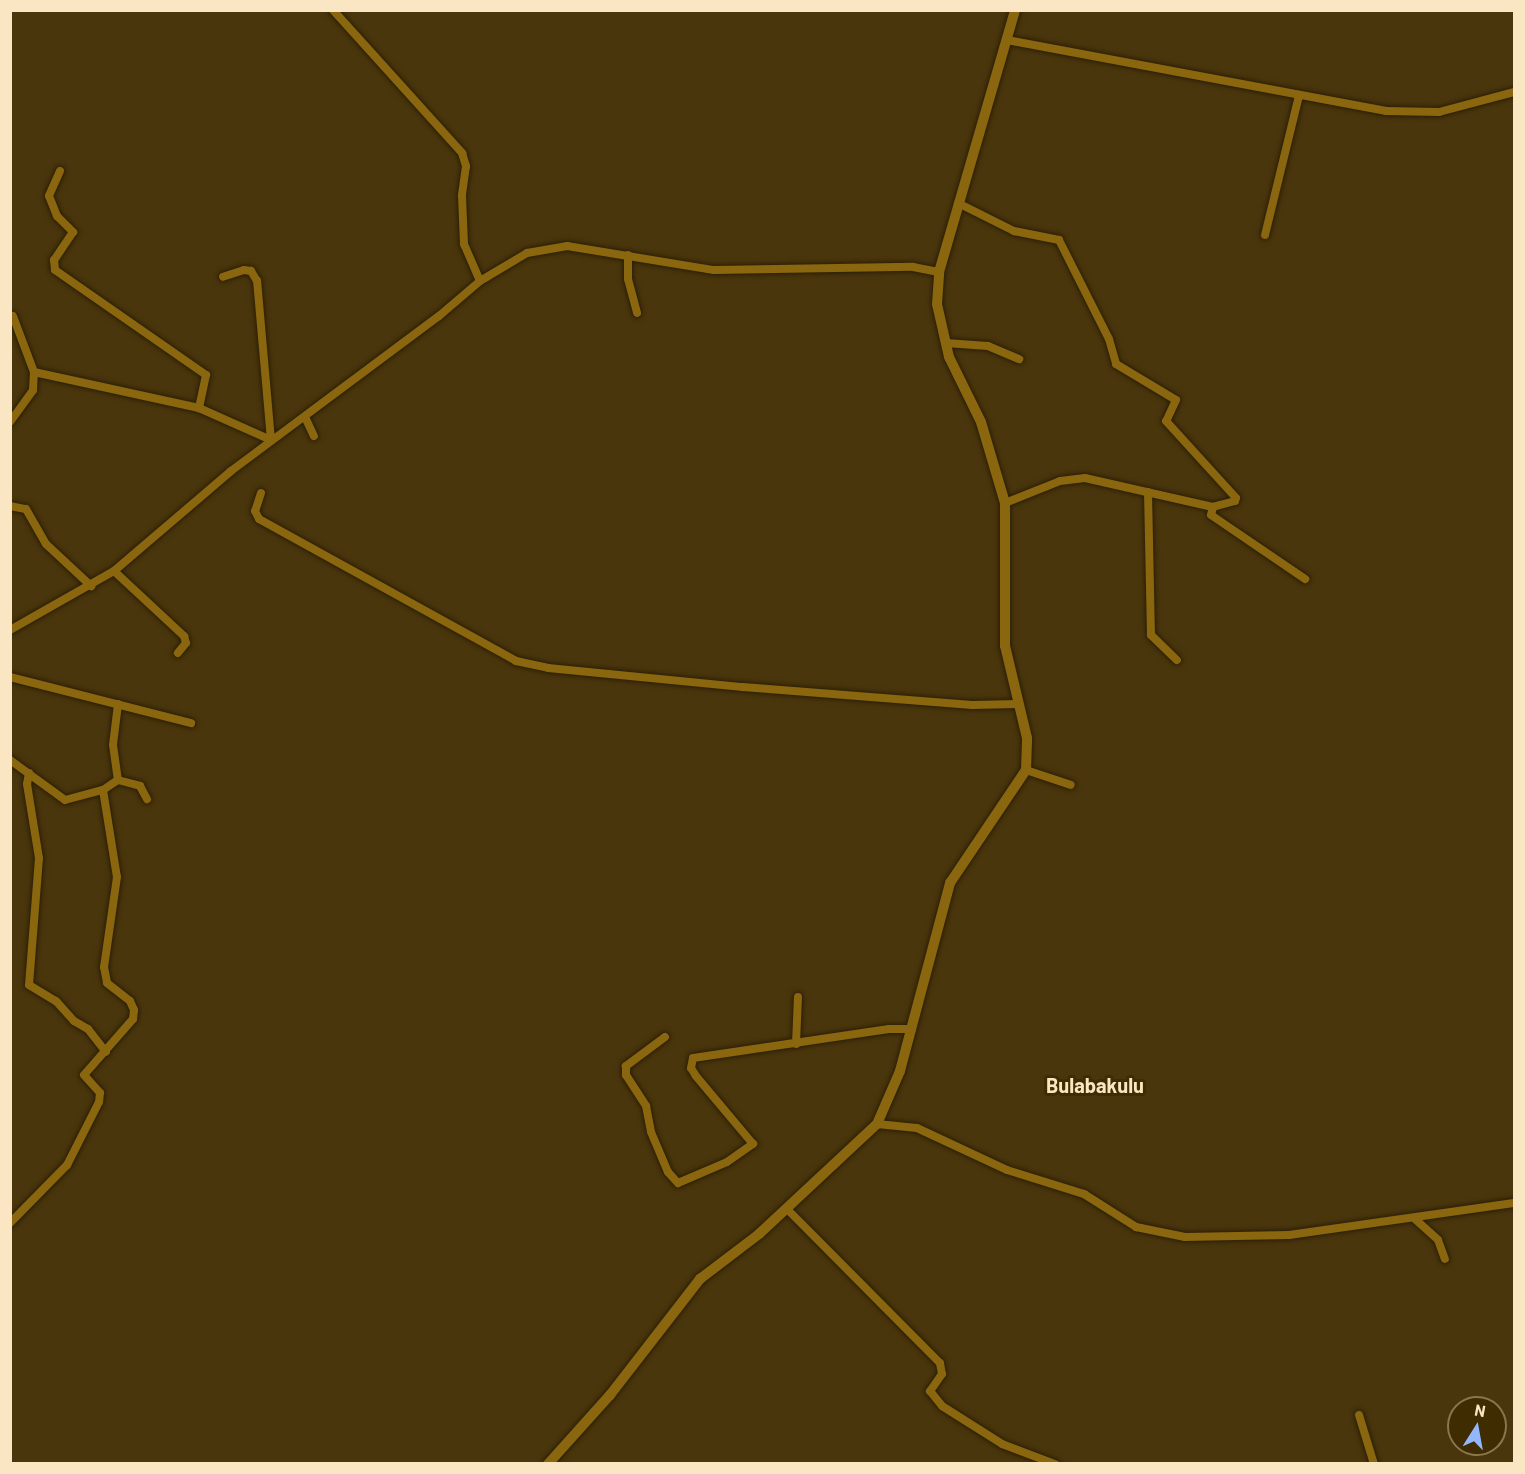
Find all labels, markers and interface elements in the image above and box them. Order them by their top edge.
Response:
district label: Bulabakulu [1046,1073,1144,1097]
north arrow [1447,1396,1507,1456]
text: N [1473,1399,1487,1420]

